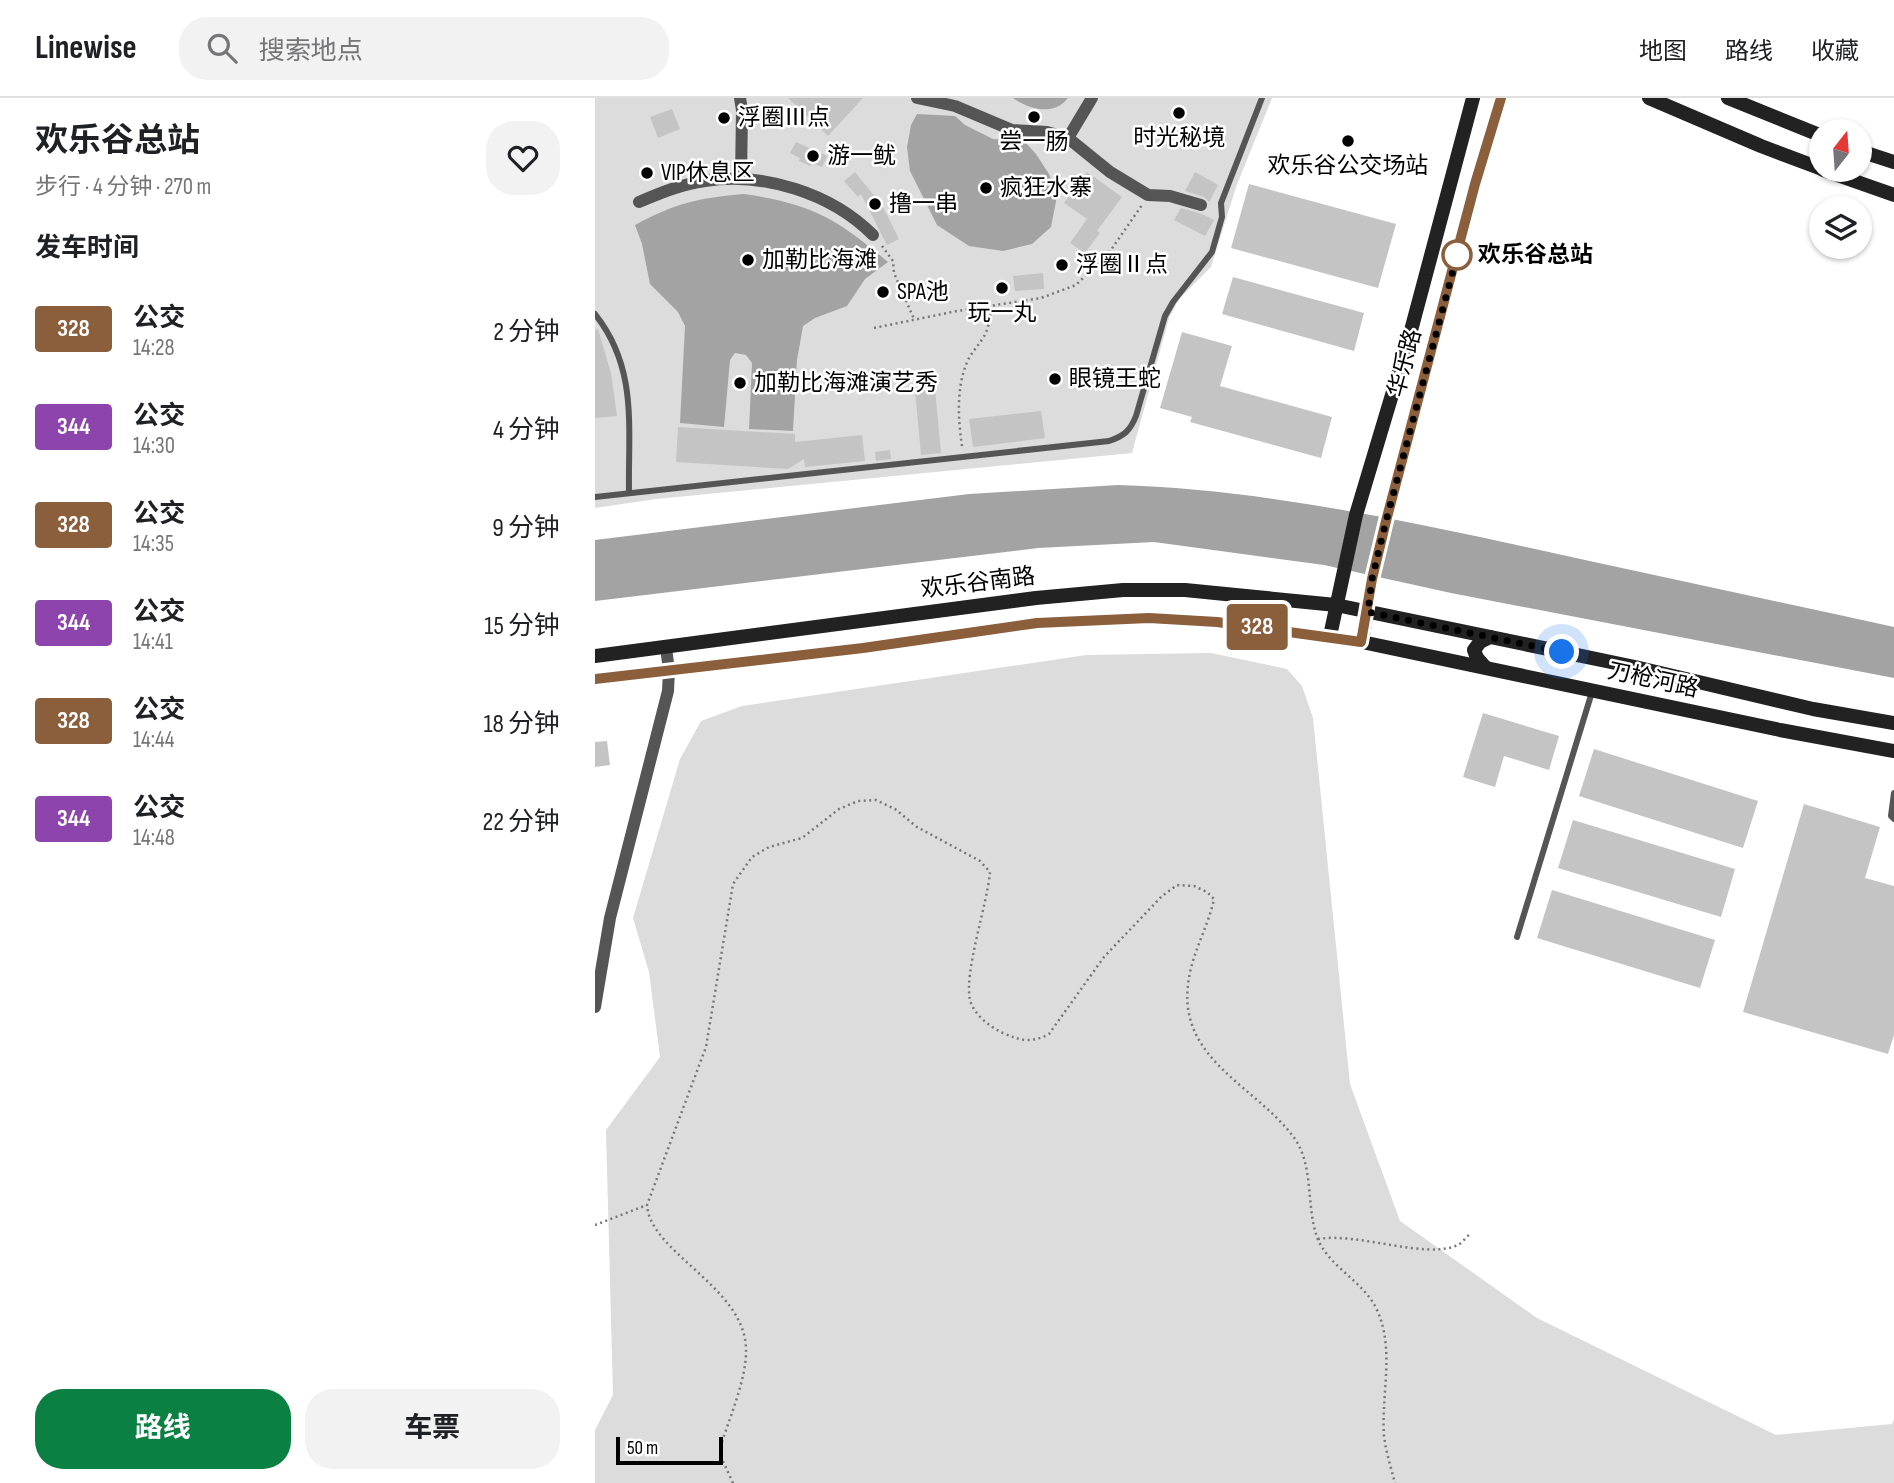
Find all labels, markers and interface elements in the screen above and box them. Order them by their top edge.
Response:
search box [179,17,669,80]
text: Linewise [35,28,137,68]
icon: search [203,29,241,67]
text: 搜索地点 [259,36,363,67]
text: 地图 [1639,37,1687,66]
text: 路线 [1725,37,1773,66]
text: 收藏 [1811,37,1859,66]
place label: 浮圈Ⅲ点 [738,104,830,132]
marker: 时光秘境 [1171,105,1187,121]
marker: 尝一肠 [1026,109,1042,125]
marker: 浮圈Ⅲ点 [716,110,732,126]
north arrow [1809,119,1873,182]
map controls [1809,119,1872,259]
text: 欢乐谷总站 [35,121,200,161]
button: heart [486,121,560,195]
place label: 时光秘境 [1133,124,1225,152]
place label: 尝一肠 [1000,128,1069,156]
marker: 欢乐谷公交场站 [1340,133,1356,149]
place label: 游一鱿 [827,142,896,170]
marker: 游一鱿 [805,148,821,164]
place label: 欢乐谷公交场站 [1268,152,1429,180]
place label: VIP休息区 [661,159,755,187]
marker: VIP休息区 [639,165,655,181]
text: 步行 · 4 分钟 · 270 m [35,173,211,201]
place label: 疯狂水寨 [1000,174,1092,202]
marker: 疯狂水寨 [978,180,994,196]
place label: 撸一串 [889,190,958,218]
marker: 撸一串 [867,196,883,212]
button: layers [1809,196,1872,259]
text: 发车时间 [35,233,139,264]
marker: 欢乐谷总站 [1442,240,1472,270]
place label: 欢乐谷总站 [1478,241,1593,269]
place label: 加勒比海滩 [762,246,877,274]
place label: 浮圈Ⅱ点 [1076,251,1168,279]
marker: 加勒比海滩 [740,252,756,268]
marker: 浮圈Ⅱ点 [1054,257,1070,273]
place label: SPA池 [897,278,949,306]
marker: 玩一丸 [994,280,1010,296]
marker: SPA池 [875,284,891,300]
place label: 玩一丸 [968,299,1037,327]
text: 公交 [133,303,185,334]
text: 328 [57,314,90,343]
text: 2 分钟 [493,317,560,348]
street label: 华乐路 [1383,326,1427,400]
text: 14:28 [133,334,175,362]
place label: 眼镜王蛇 [1069,365,1161,393]
place label: 加勒比海滩演艺秀 [754,369,938,397]
marker: 眼镜王蛇 [1047,371,1063,387]
marker: 加勒比海滩演艺秀 [732,375,748,391]
text: 公交 [133,401,185,432]
text: 344 [57,412,90,441]
text: 4 分钟 [493,415,560,446]
text: 14:30 [133,432,175,460]
text: 公交 [133,499,185,530]
text: 328 [57,510,90,539]
text: 9 分钟 [492,513,560,544]
text: 14:35 [133,530,174,558]
street label: 欢乐谷南路 [919,562,1037,604]
text: 公交 [133,597,185,628]
line badge: 328 [1217,604,1297,650]
text: 344 [57,608,90,637]
text: 15 分钟 [484,611,560,642]
text: 328 [1241,612,1273,641]
text: 14:41 [133,628,173,656]
your location [1544,634,1579,669]
street label: 刀枪河路 [1605,657,1701,703]
text: 公交 [133,695,185,726]
text: 328 [57,706,90,735]
text: 18 分钟 [483,709,560,740]
text: 14:44 [133,726,174,754]
text: 公交 [133,793,185,824]
text: 344 [57,804,90,833]
text: 22 分钟 [482,807,560,838]
text: 14:48 [133,824,175,852]
button: 路线 [35,1389,291,1469]
button: 车票 [305,1389,560,1469]
scale bar [616,1434,723,1466]
text: 50 m [627,1437,658,1460]

